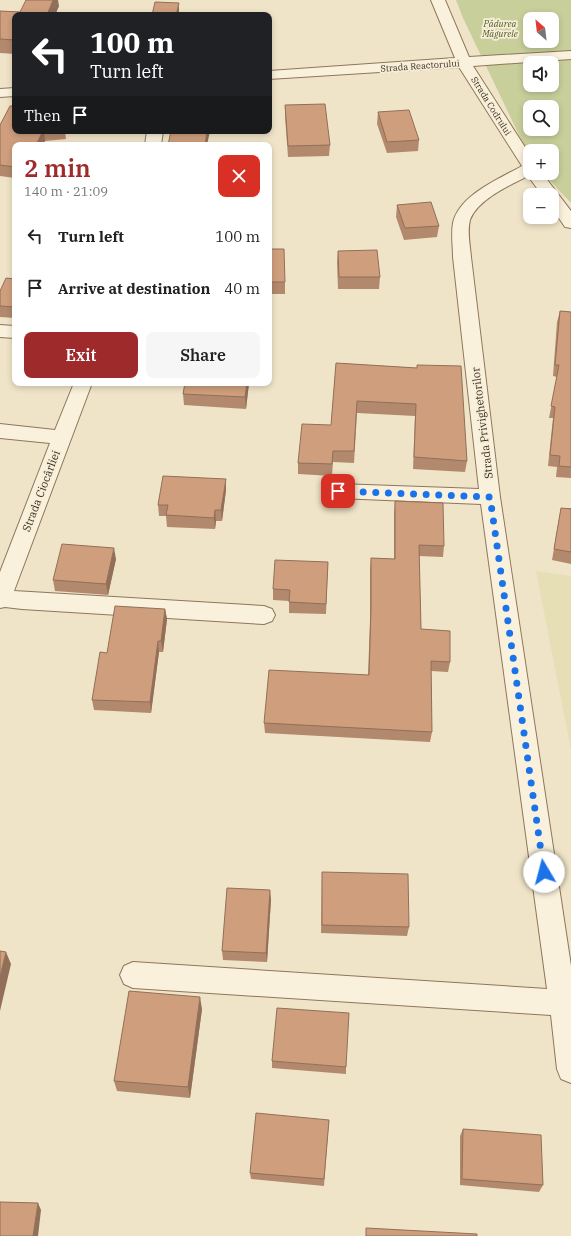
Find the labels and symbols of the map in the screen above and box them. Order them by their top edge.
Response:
north arrow [523,12,559,48]
park label: Pădurea Măgurele [481,18,518,39]
street label: Strada Reactorului [380,57,460,74]
street label: Strada Codrului [469,74,514,137]
street label: Strada Privighetorilor [468,366,496,480]
street label: Strada Ciocârliei [19,448,63,534]
pin [321,474,355,508]
position arrow [523,851,565,893]

